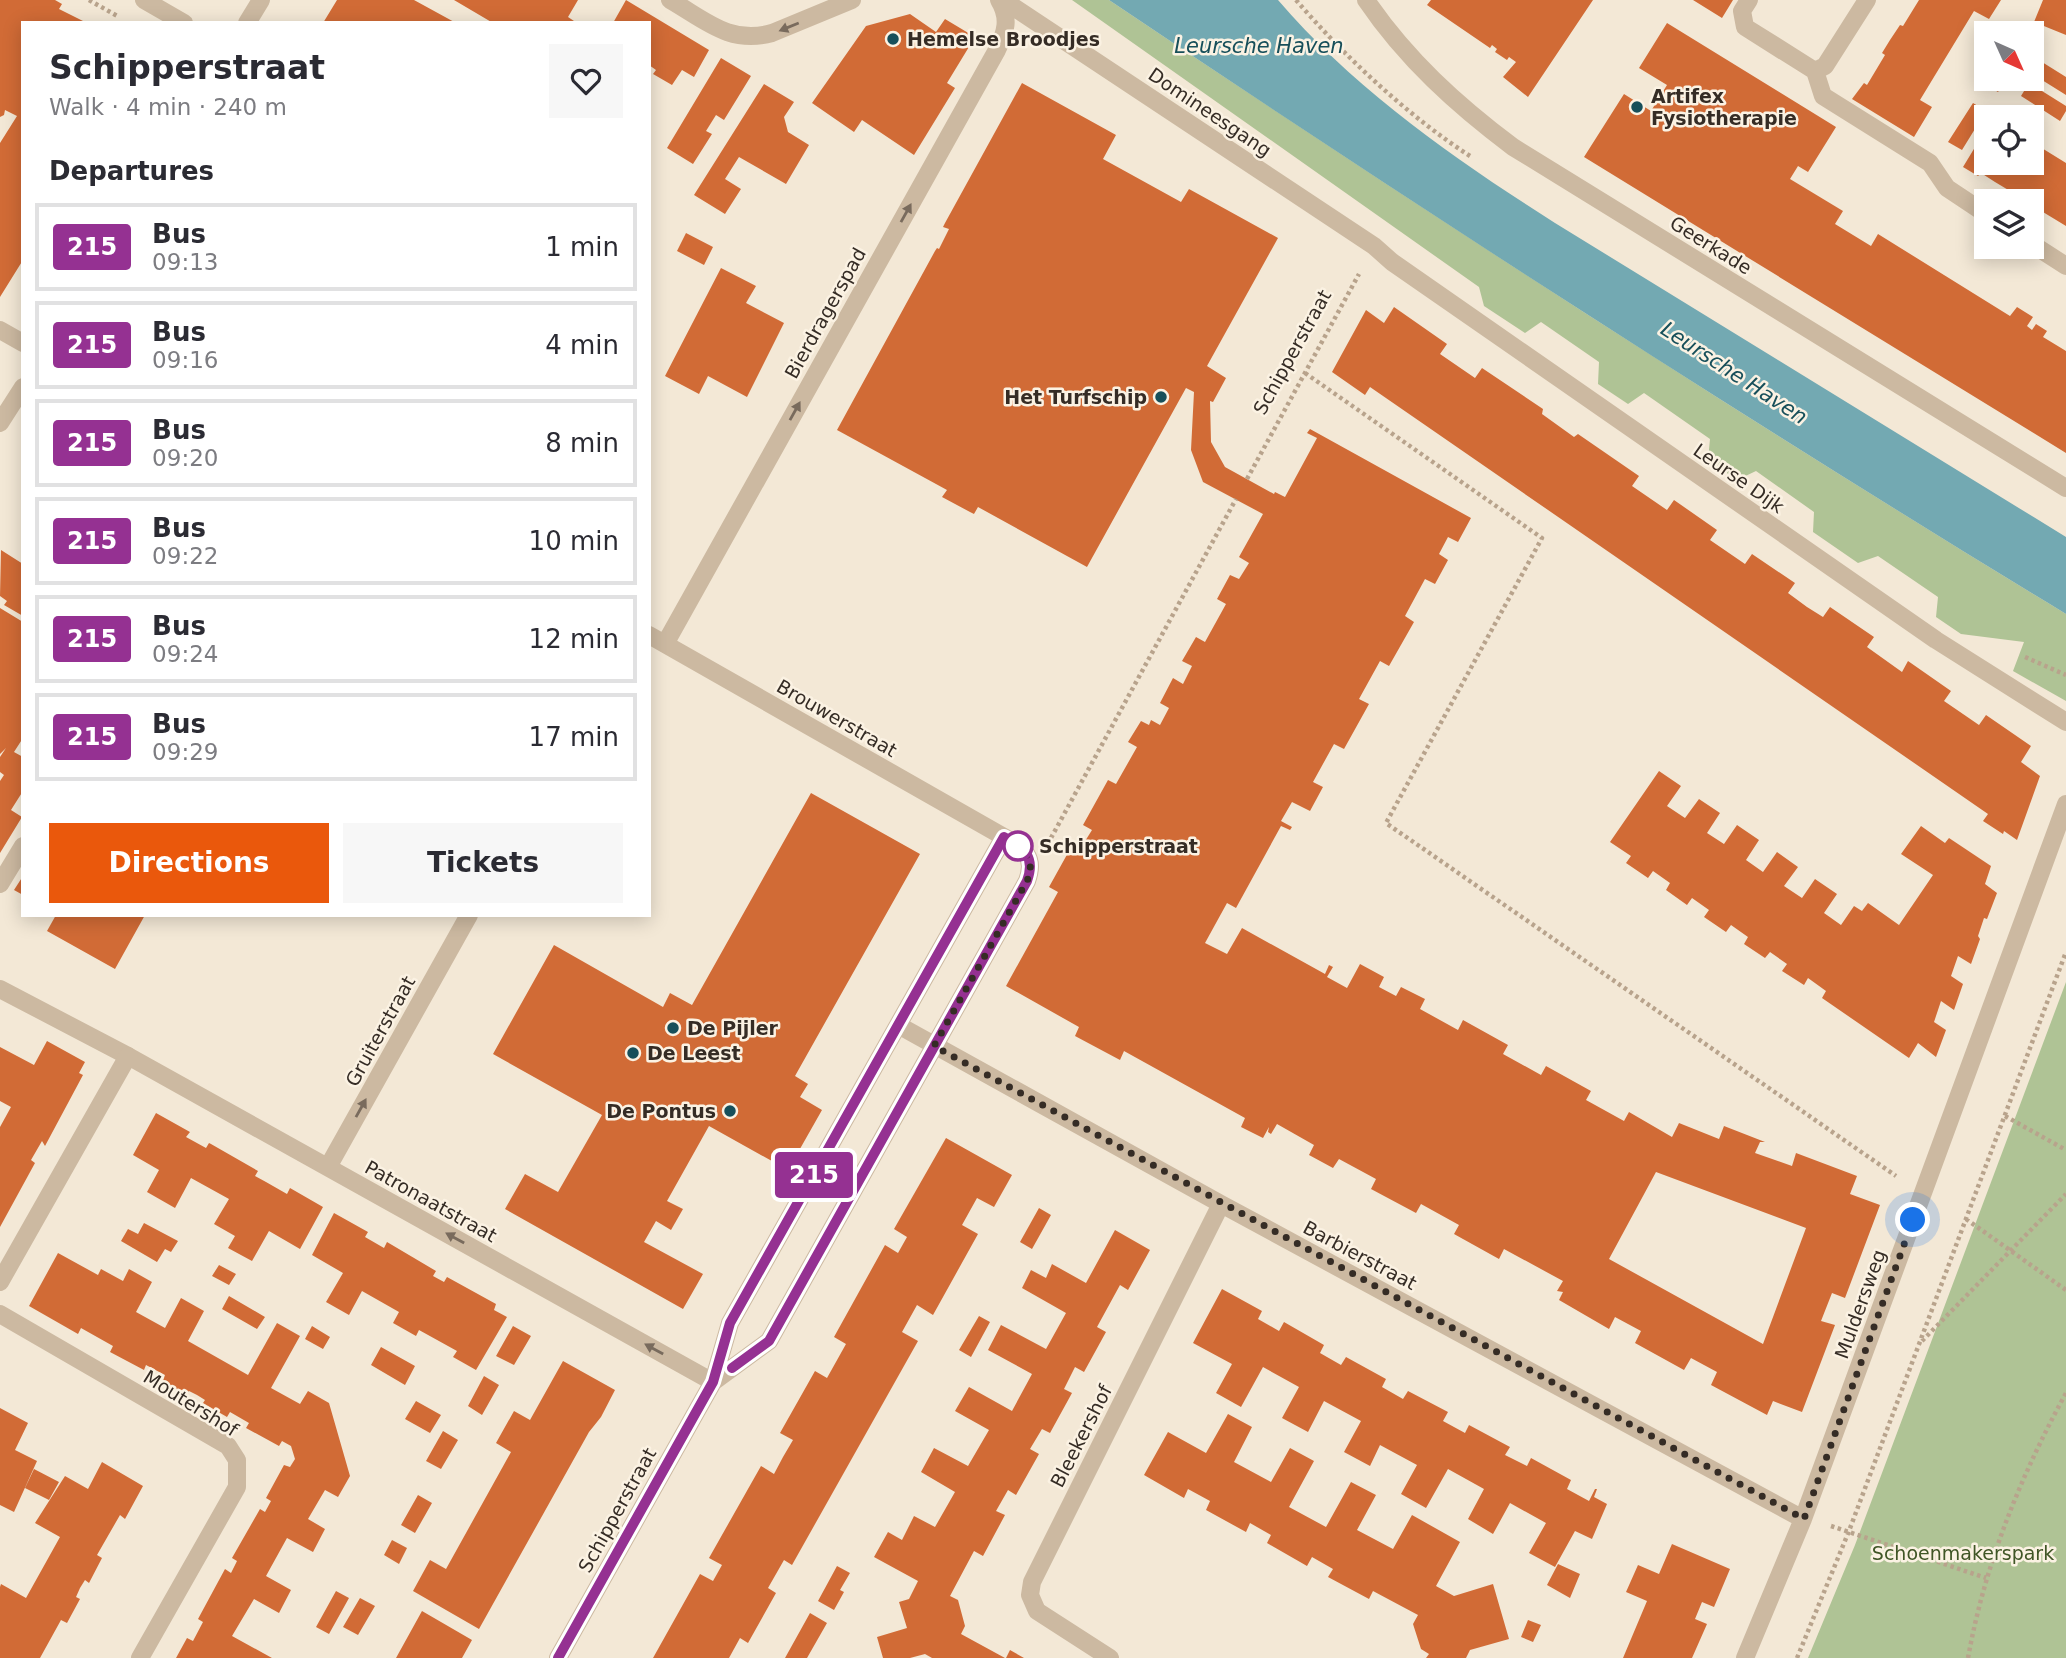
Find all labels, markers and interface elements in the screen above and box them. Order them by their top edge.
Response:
one-way arrow [778,21,799,32]
north arrow [1974,21,2044,91]
map controls [1974,21,2044,259]
place label: Hemelse Broodjes [907,28,1100,50]
marker: Hemelse Broodjes [885,31,901,47]
water label: Leursche Haven [1174,34,1344,58]
button: heart [549,44,623,118]
text: Schipperstraat [49,48,325,87]
street label: Domineesgang [1145,63,1275,161]
place label: Artifex Fysiotherapie [1651,85,1797,129]
text: Walk · 4 min · 240 m [49,94,287,120]
marker: Artifex Fysiotherapie [1629,99,1645,115]
button: locate [1974,105,2044,175]
text: Departures [49,156,214,186]
button: layers [1974,189,2044,259]
one-way arrow [900,203,912,222]
street label: Geerkade [1666,211,1756,279]
text: Bus [152,219,206,249]
text: 1 min [545,232,619,262]
text: 215 [67,233,117,261]
street label: Bierdragerspad [780,244,870,382]
text: 09:13 [152,249,218,275]
street label: Schipperstraat [1249,286,1335,418]
text: Bus [152,317,206,347]
water label: Leursche Haven [1656,317,1812,429]
text: 4 min [545,330,619,360]
text: 215 [67,331,117,359]
text: 09:16 [152,347,218,373]
place label: Het Turfschip [1004,386,1147,408]
marker: Het Turfschip [1153,389,1169,405]
one-way arrow [789,402,801,421]
text: Bus [152,415,206,445]
text: 8 min [545,428,619,458]
text: 215 [67,429,117,457]
street label: Leurse Dijk [1689,439,1789,517]
text: 09:20 [152,445,218,471]
text: Bus [152,513,206,543]
text: 10 min [529,526,619,556]
text: 215 [67,527,117,555]
text: 09:22 [152,543,218,569]
text: Bus [152,611,206,641]
text: 12 min [529,624,619,654]
text: 215 [67,625,117,653]
text: 09:24 [152,641,218,667]
street label: Brouwerstraat [773,675,901,761]
text: Bus [152,709,206,739]
text: 17 min [529,722,619,752]
text: 215 [67,723,117,751]
text: 09:29 [152,739,218,765]
button: Directions [49,823,329,903]
button: Tickets [343,823,623,903]
marker: Schipperstraat [1003,831,1033,861]
place label: Schipperstraat [1039,835,1198,857]
street label: Gruiterstraat [341,972,419,1090]
place label: De Pijler [687,1017,779,1039]
marker: De Pijler [665,1020,681,1036]
place label: De Leest [647,1042,741,1064]
marker: De Leest [625,1045,641,1061]
one-way arrow [355,1098,367,1117]
place label: De Pontus [606,1100,716,1122]
marker: De Pontus [722,1103,738,1119]
line badge: 215 [774,1152,854,1198]
street label: Patronaatstraat [361,1156,501,1246]
text: 215 [789,1161,839,1189]
your location [1895,1202,1930,1237]
street label: Barbierstraat [1300,1216,1420,1294]
one-way arrow [445,1232,465,1244]
street label: Muldersweg [1830,1246,1890,1362]
one-way arrow [644,1343,663,1355]
street label: Moutershof [140,1365,243,1441]
street label: Bleekershof [1046,1380,1117,1491]
street label: Schipperstraat [574,1444,660,1576]
park label: Schoenmakerspark [1872,1542,2054,1564]

